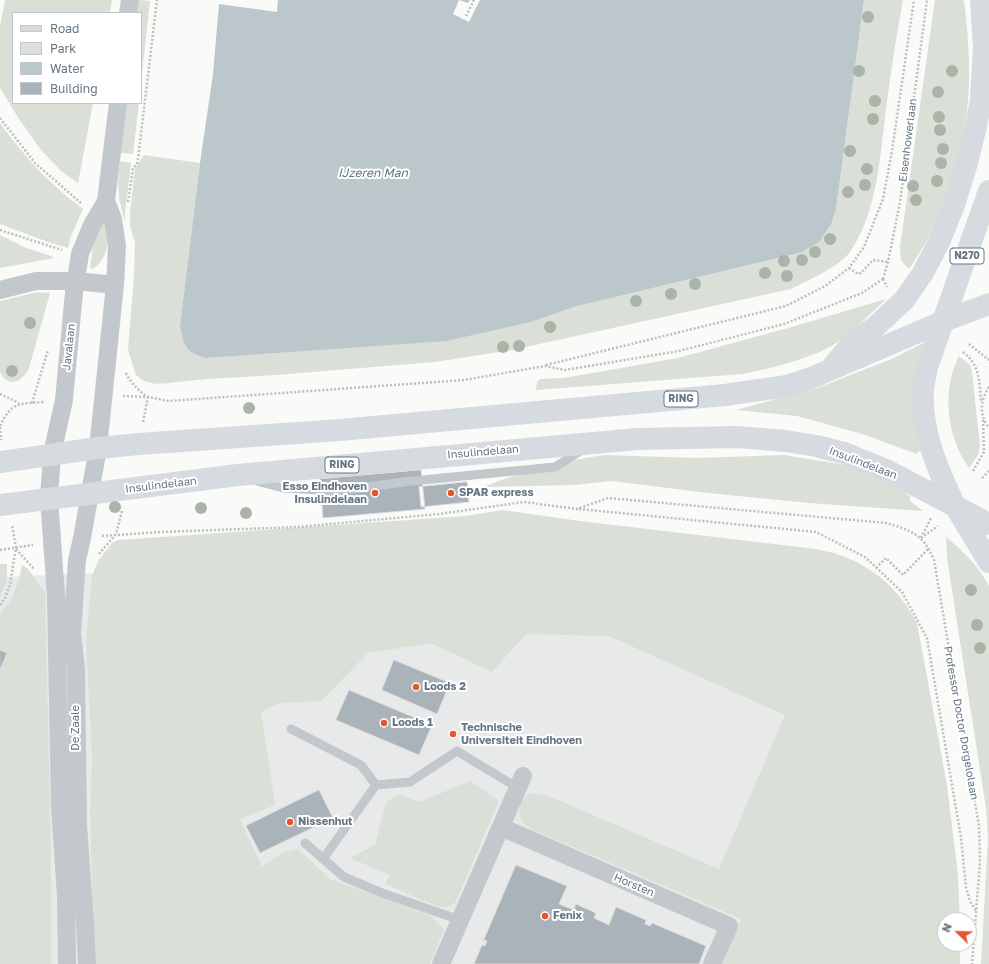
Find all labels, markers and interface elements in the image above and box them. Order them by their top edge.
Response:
legend [12,12,142,104]
text: Road [50,21,79,36]
text: Park [50,41,76,56]
text: Water [50,61,84,76]
text: Building [50,81,98,96]
street label: Eisenhowerlaan [896,97,920,183]
water label: IJzeren Man [338,166,408,180]
road number: N270 [950,248,984,264]
street label: Javalaan [60,323,78,371]
road number: RING [664,391,698,407]
street label: Insulindelaan [447,442,519,462]
street label: Insulindelaan [827,444,899,482]
road number: RING [325,457,359,473]
street label: Insulindelaan [125,474,197,496]
place label: Esso Eindhoven Insulindelaan [283,480,367,506]
place label: SPAR express [459,486,534,500]
marker: Esso Eindhoven Insulindelaan [370,488,380,498]
marker: SPAR express [446,488,456,498]
street label: Professor Doctor Dorgelolaan [941,645,981,801]
place label: Loods 2 [424,680,466,694]
marker: Loods 2 [411,682,421,692]
street label: De Zaale [69,705,83,751]
place label: Loods 1 [392,716,433,730]
marker: Loods 1 [379,718,389,728]
place label: Technische Universiteit Eindhoven [461,721,582,747]
marker: Technische Universiteit Eindhoven [448,729,458,739]
place label: Nissenhut [298,815,352,829]
marker: Nissenhut [285,817,295,827]
street label: Horsten [612,871,656,899]
place label: Fenix [553,909,582,923]
marker: Fenix [540,911,550,921]
north arrow [937,912,977,952]
text: N [939,921,954,934]

